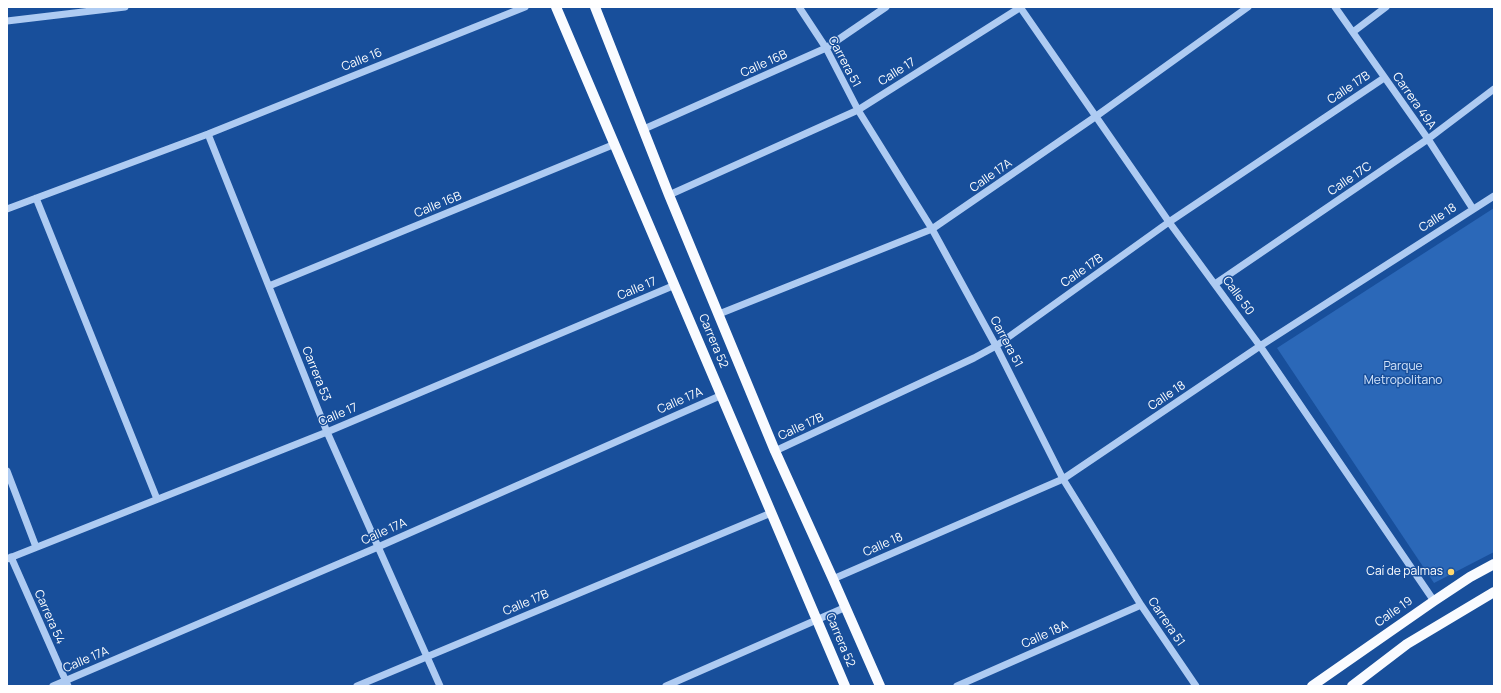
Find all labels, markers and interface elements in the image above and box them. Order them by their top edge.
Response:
street label: Carrera 51 [825,34,863,90]
street label: Calle 16 [340,45,384,75]
street label: Calle 16B [738,47,790,81]
street label: Calle 17 [876,55,918,89]
street label: Calle 17B [1325,69,1373,107]
street label: Carrera 49A [1389,70,1439,132]
street label: Calle 17A [967,156,1015,196]
street label: Calle 17C [1325,159,1375,199]
street label: Calle 16B [412,189,464,221]
street label: Calle 18 [1417,201,1459,235]
street label: Calle 17B [1058,251,1106,291]
street label: Calle 17 [615,274,659,304]
street label: Calle 50 [1219,274,1257,318]
street label: Carrera 52 [695,312,731,370]
street label: Carrera 51 [987,314,1025,370]
street label: Carrera 53 [299,345,333,403]
park label: Parque Metropolitano [1364,360,1442,388]
street label: Calle 18 [1146,378,1188,414]
street label: Calle 17A [655,385,705,417]
street label: Calle 17 [316,400,360,430]
street label: Calle 17B [776,410,826,444]
street label: Calle 17A [359,516,409,548]
street label: Calle 18 [861,530,905,560]
place label: Caí de palmas [1366,565,1443,579]
marker: Caí de palmas [1446,567,1456,577]
street label: Calle 17B [501,587,551,619]
street label: Carrera 54 [31,588,67,646]
street label: Calle 19 [1373,594,1415,630]
street label: Carrera 51 [1144,595,1188,649]
street label: Carrera 52 [822,611,858,669]
street label: Calle 18A [1019,618,1071,652]
street label: Calle 17A [61,644,111,676]

